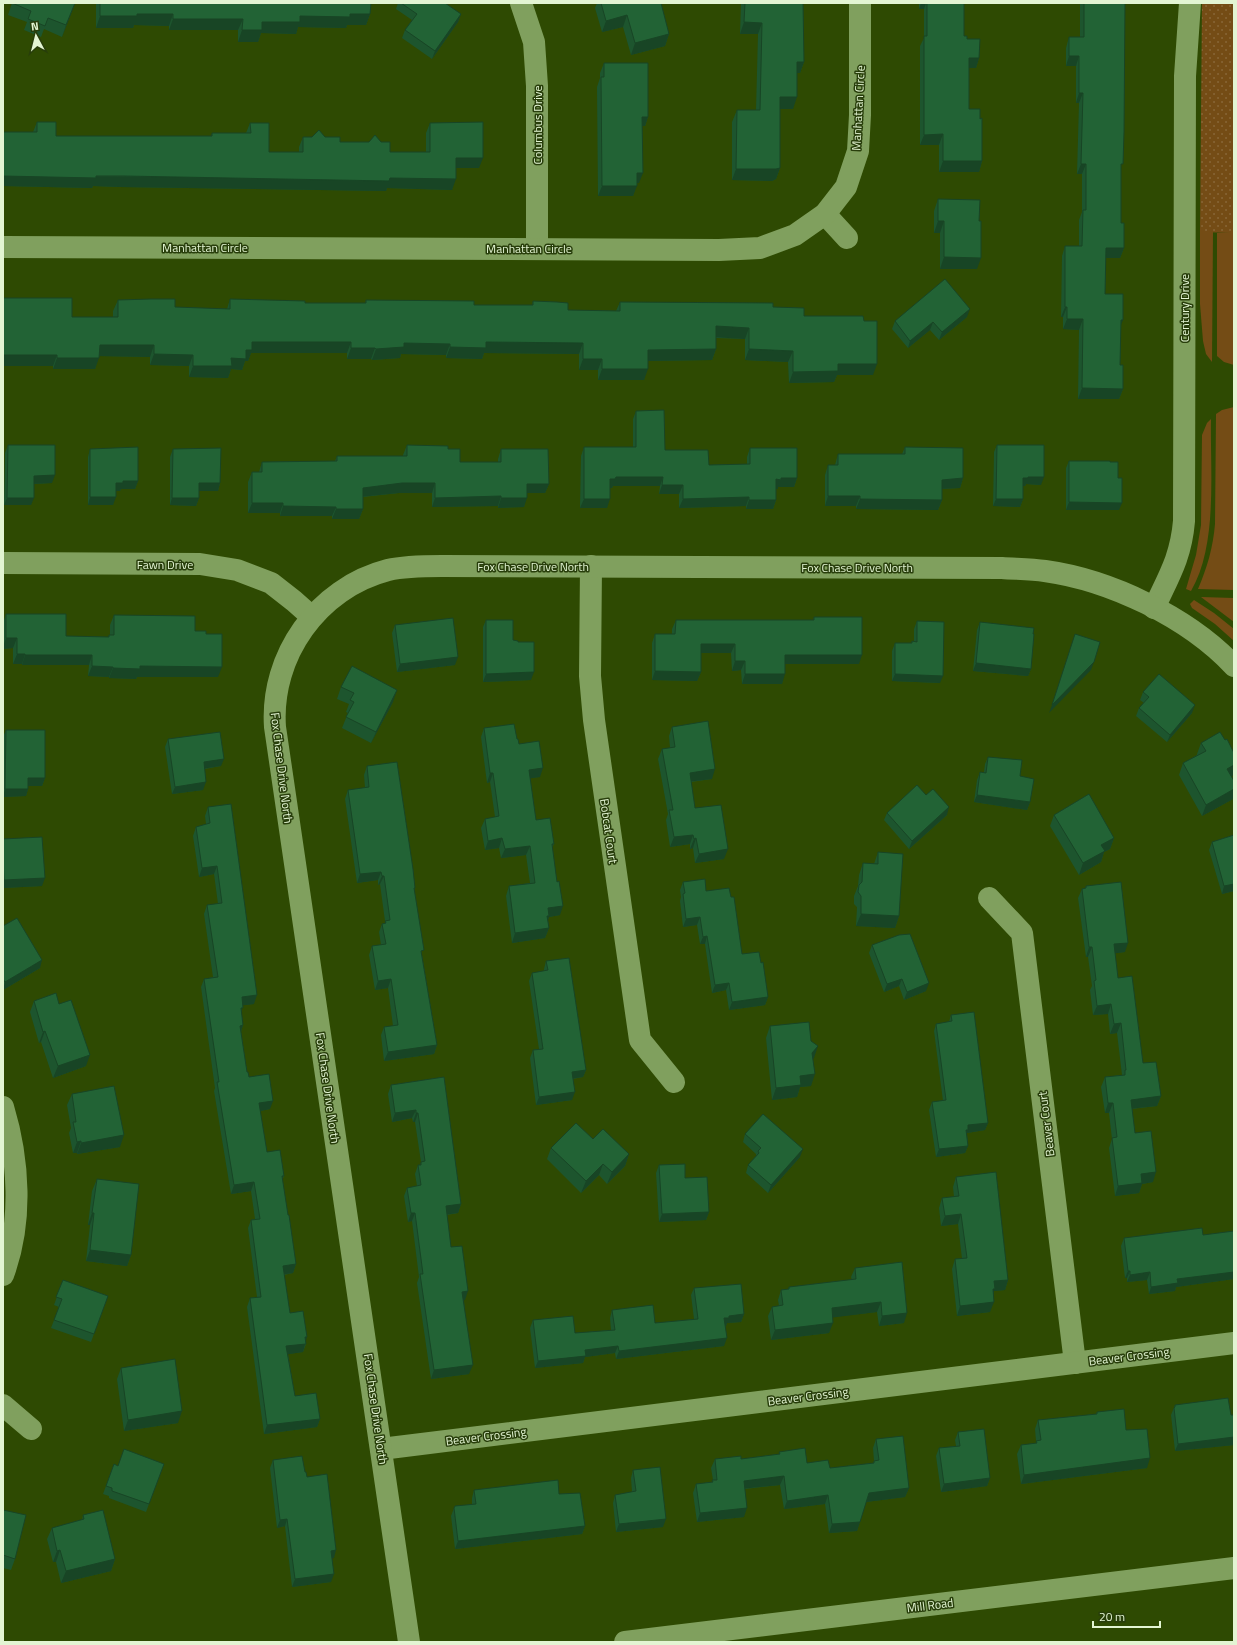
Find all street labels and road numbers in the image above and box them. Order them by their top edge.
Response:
street label: Manhattan Circle [846,65,870,151]
street label: Columbus Drive [528,85,547,165]
street label: Manhattan Circle [162,238,248,257]
street label: Manhattan Circle [486,239,572,258]
street label: Century Drive [1175,274,1194,342]
street label: Fawn Drive [137,555,193,574]
street label: Fox Chase Drive North [477,557,589,576]
street label: Fox Chase Drive North [801,558,913,577]
street label: Fox Chase Drive North [266,711,298,825]
street label: Bobcat Court [595,797,623,866]
street label: Fox Chase Drive North [311,1031,345,1145]
street label: Beaver Court [1032,1090,1059,1158]
street label: Beaver Crossing [1088,1342,1170,1370]
street label: Fox Chase Drive North [359,1352,393,1466]
street label: Beaver Crossing [767,1382,849,1410]
street label: Beaver Crossing [445,1422,527,1450]
street label: Mill Road [906,1593,954,1617]

